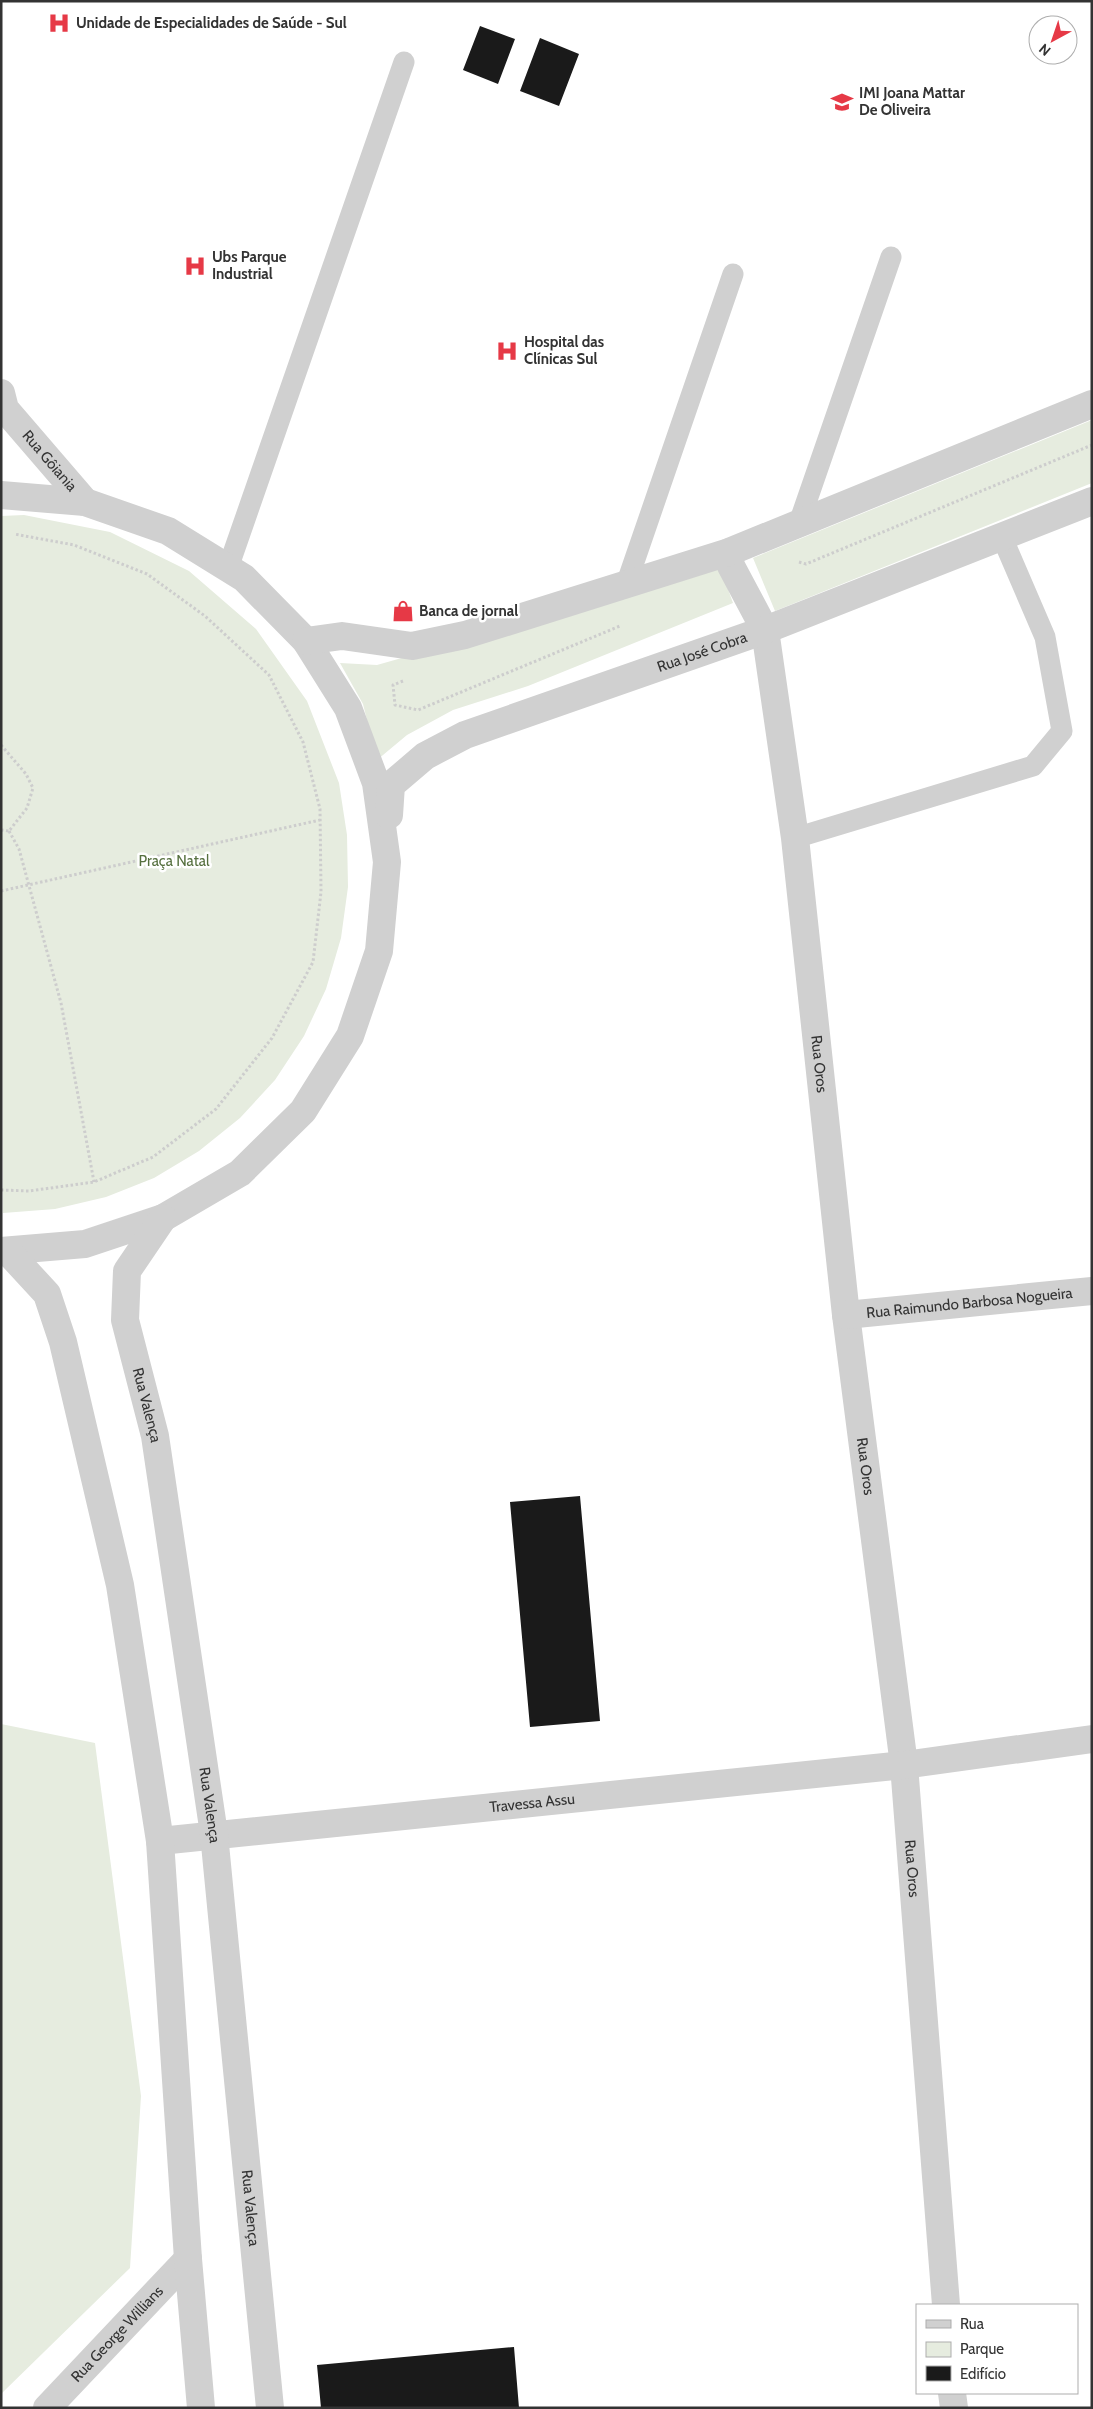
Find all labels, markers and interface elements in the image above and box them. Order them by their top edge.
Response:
hospital icon: Unidade de Especialidades de Saúde - Sul [46,10,72,36]
place label: Unidade de Especialidades de Saúde - Sul [76,14,347,32]
north arrow [1028,15,1078,65]
text: N [1035,40,1054,60]
place label: IMI Joana Mattar De Oliveira [859,84,965,119]
school or university icon: IMI Joana Mattar De Oliveira [829,89,855,115]
place label: Ubs Parque Industrial [212,248,287,283]
hospital icon: Ubs Parque Industrial [182,253,208,279]
place label: Hospital das Clínicas Sul [524,333,604,368]
hospital icon: Hospital das Clínicas Sul [494,338,520,364]
street label: Rua Gôiania [18,427,81,496]
shop icon: Banca de jornal [390,598,416,624]
place label: Banca de jornal [419,602,518,620]
street label: Rua José Cobra [655,628,750,676]
park label: Praça Natal [139,852,210,870]
street label: Rua Oros [807,1034,831,1094]
street label: Rua Raimundo Barbosa Nogueira [865,1284,1074,1322]
street label: Rua Valença [129,1366,165,1444]
street label: Rua Oros [853,1436,878,1496]
street label: Rua Valença [195,1766,224,1845]
street label: Travessa Assu [488,1790,576,1816]
street label: Rua Oros [901,1839,923,1898]
street label: Rua Valença [238,2169,263,2248]
street label: Rua George Willians [67,2282,167,2386]
legend [916,2304,1078,2394]
text: Rua [960,2315,985,2333]
text: Parque [960,2340,1004,2358]
text: Edifício [960,2365,1006,2383]

